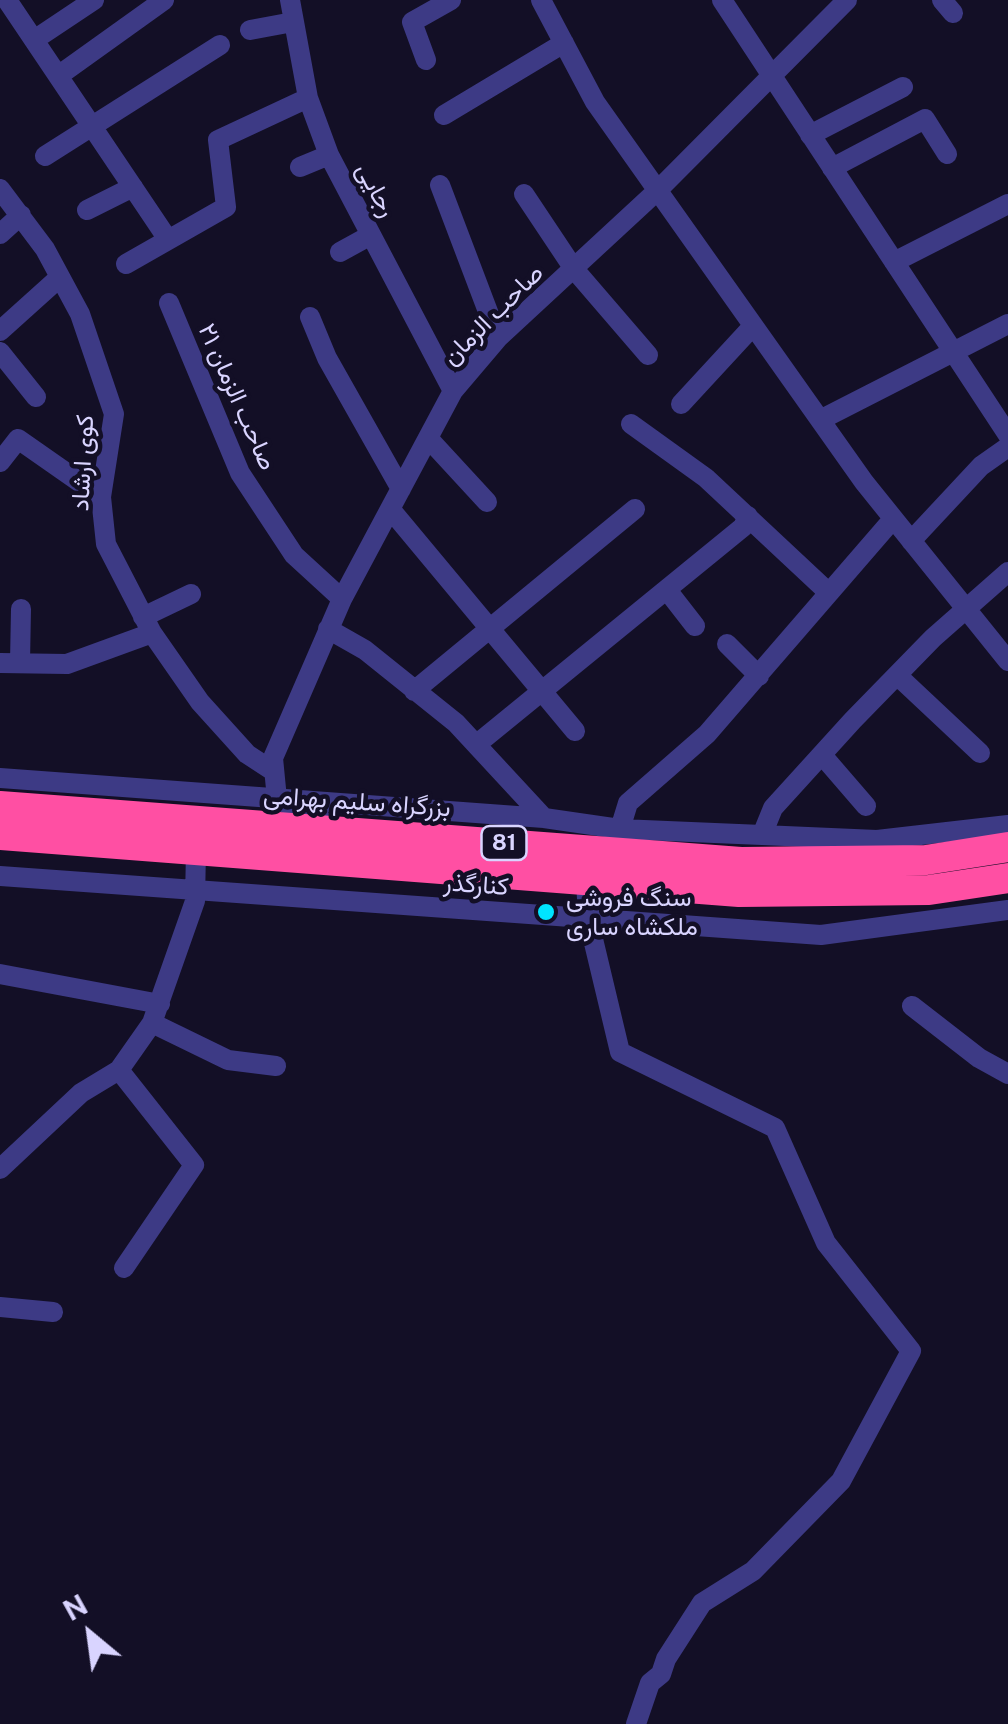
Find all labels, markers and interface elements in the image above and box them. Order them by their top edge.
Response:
street label: رجایی [349,158,403,222]
street label: صاحب الزمان [436,258,550,372]
street label: صاحب الزمان ۲۱ [191,319,283,475]
street label: کوی ارشاد [65,414,101,512]
street label: بزرگراه سلیم بهرامی [262,780,452,824]
road number: 81 [482,826,526,860]
street label: کنارگذر [442,868,510,902]
place label: سنگ فروشی ملکشاه ساری [566,883,698,942]
marker: سنگ فروشی ملکشاه ساری [535,901,557,923]
north arrow [40,1584,140,1684]
text: N [58,1588,93,1627]

